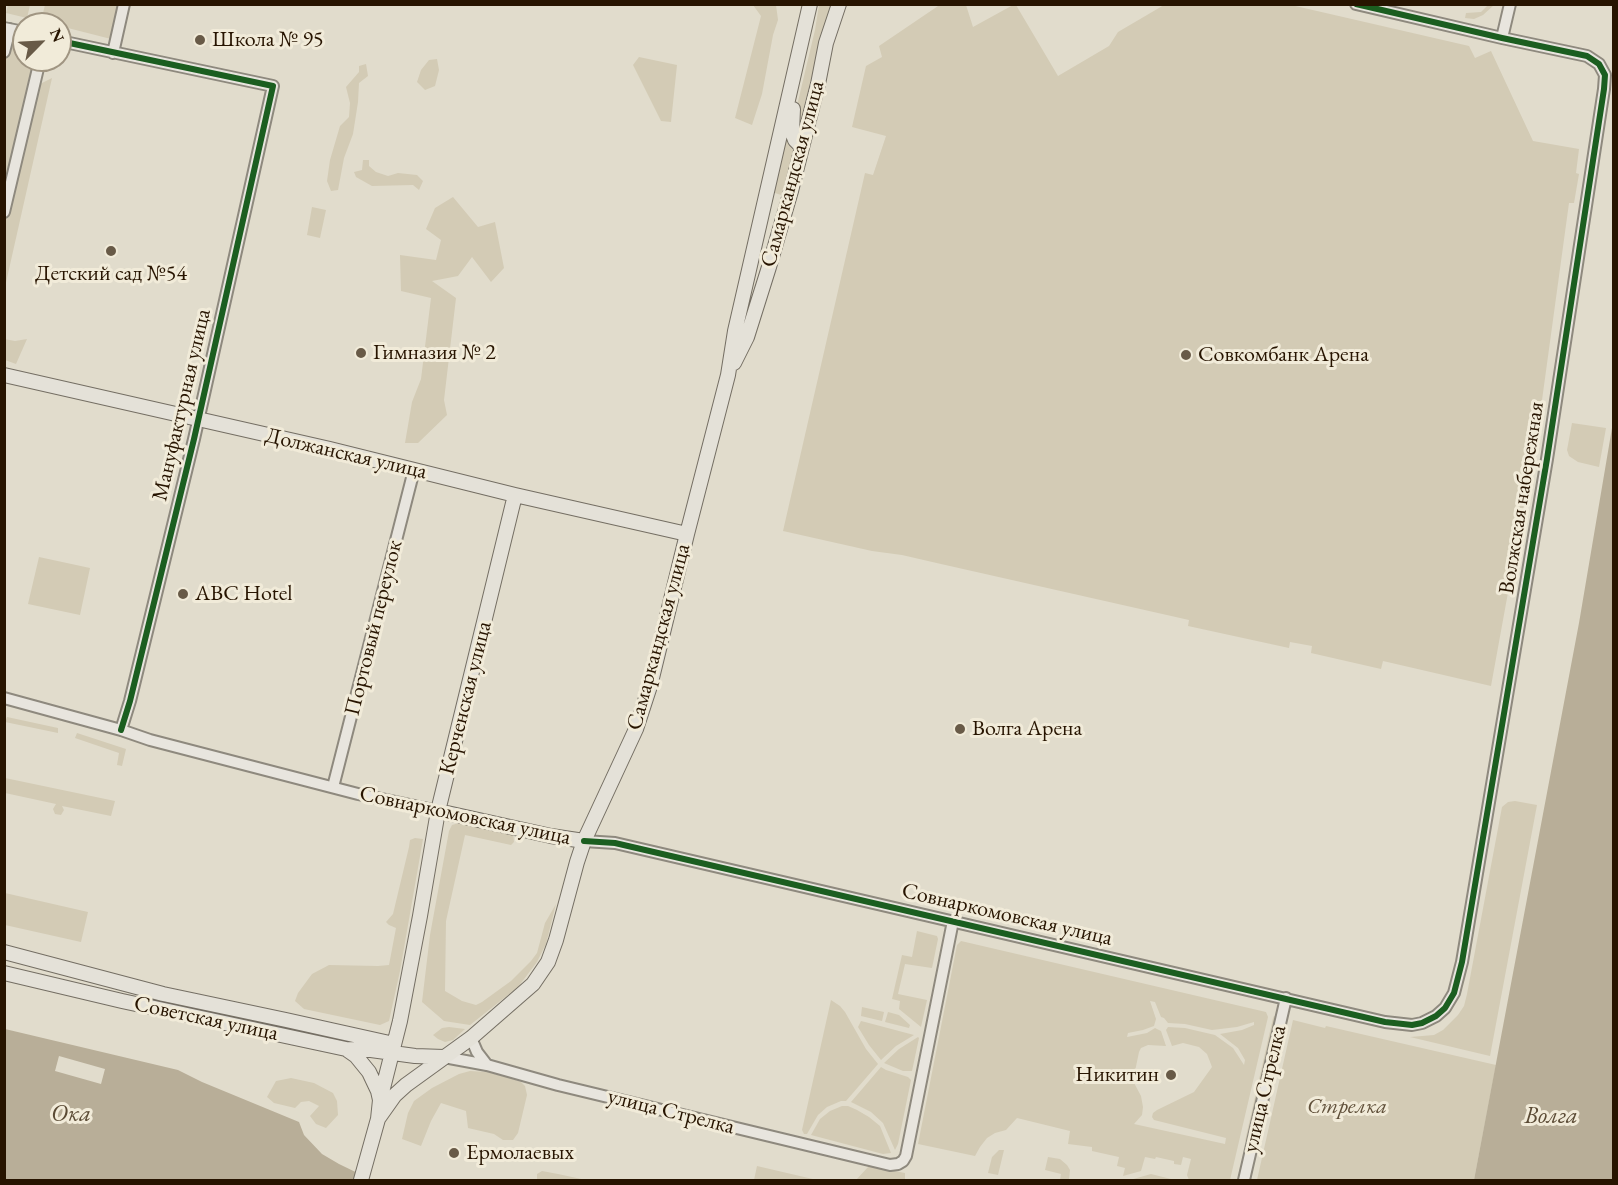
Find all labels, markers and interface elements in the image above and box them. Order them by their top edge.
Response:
north arrow [12,12,72,72]
text: N [45,25,69,45]
place label: Школа № 95 [212,27,324,53]
marker: Школа № 95 [193,33,207,47]
street label: Самаркандская улица [755,78,831,270]
marker: Детский сад №54 [104,244,118,258]
place label: Детский сад №54 [35,261,187,287]
street label: Мануфактурная улица [147,306,217,504]
place label: Гимназия № 2 [373,340,496,366]
place label: Совкомбанк Арена [1198,342,1369,368]
marker: Гимназия № 2 [354,346,368,360]
marker: Совкомбанк Арена [1179,348,1193,362]
street label: Волжская набережная [1494,400,1550,596]
street label: Должанская улица [263,423,429,485]
street label: Портовый переулок [339,538,409,718]
street label: Самаркандская улица [621,541,697,733]
place label: ABC Hotel [195,581,293,607]
marker: ABC Hotel [176,587,190,601]
street label: Керченская улица [434,619,498,777]
place label: Волга Арена [972,716,1082,742]
marker: Волга Арена [953,722,967,736]
street label: Совнаркомовская улица [357,781,573,851]
street label: Совнаркомовская улица [899,878,1115,952]
street label: Советская улица [132,991,280,1047]
street label: улица Стрелка [1238,1023,1292,1155]
place label: Никитин [1075,1062,1159,1088]
marker: Никитин [1164,1068,1178,1082]
street label: улица Стрелка [605,1083,737,1141]
park label: Стрелка [1307,1094,1387,1120]
water label: Ока [51,1100,91,1128]
water label: Волга [1524,1102,1578,1130]
place label: Ермолаевых [466,1140,574,1166]
marker: Ермолаевых [447,1146,461,1160]

